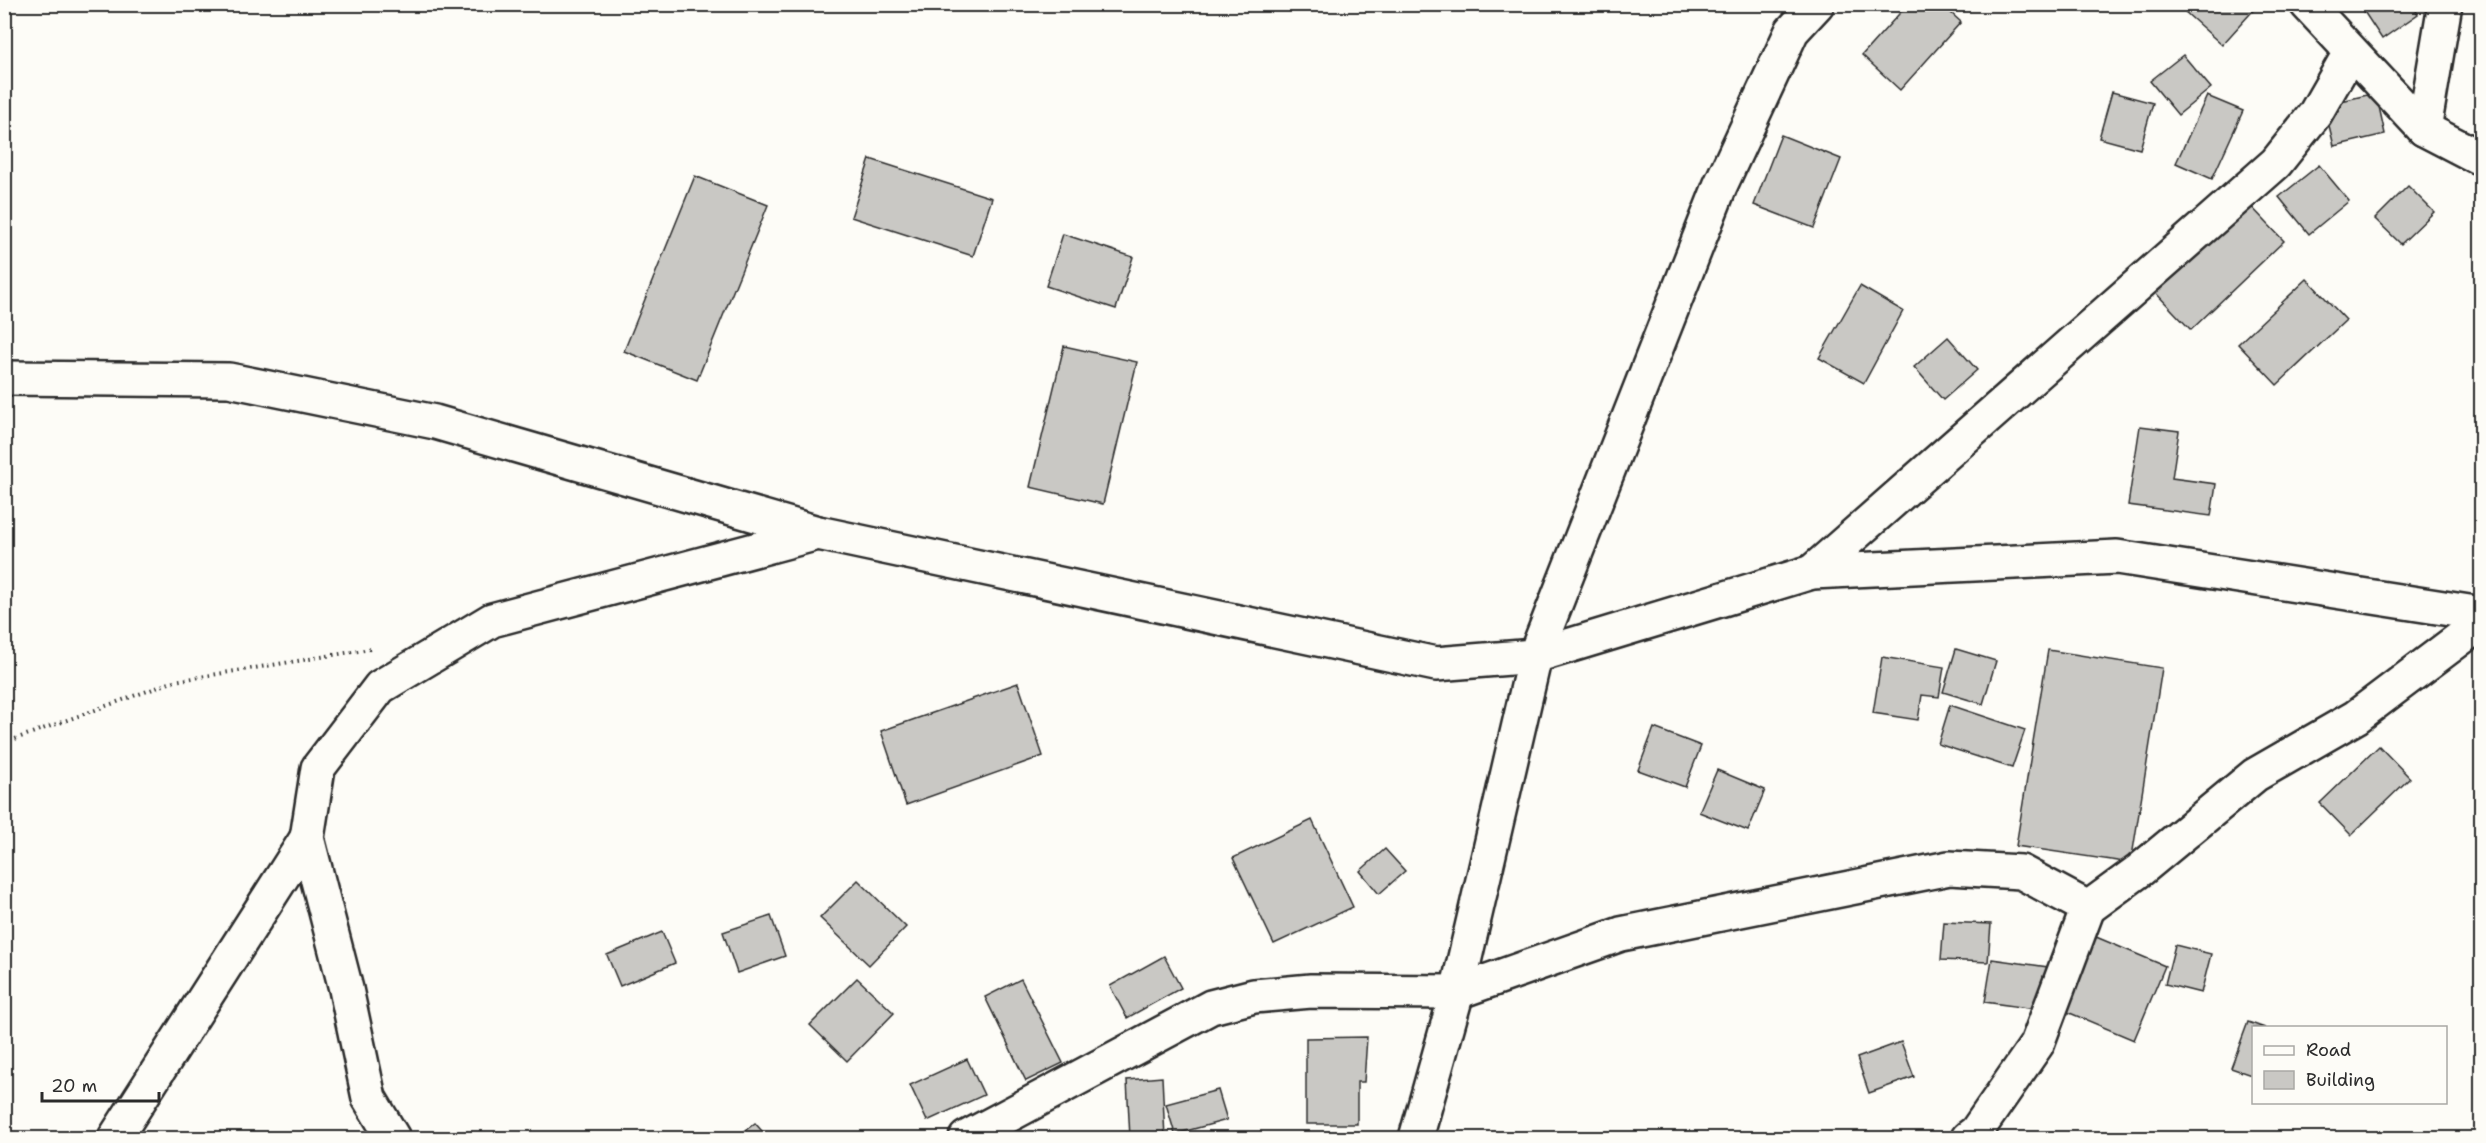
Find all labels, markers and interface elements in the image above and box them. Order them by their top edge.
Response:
legend [2252,1026,2447,1104]
text: Road [2306,1038,2351,1062]
scale bar [42,1065,159,1103]
text: Building [2306,1068,2375,1092]
text: 20 m [51,1074,97,1098]

